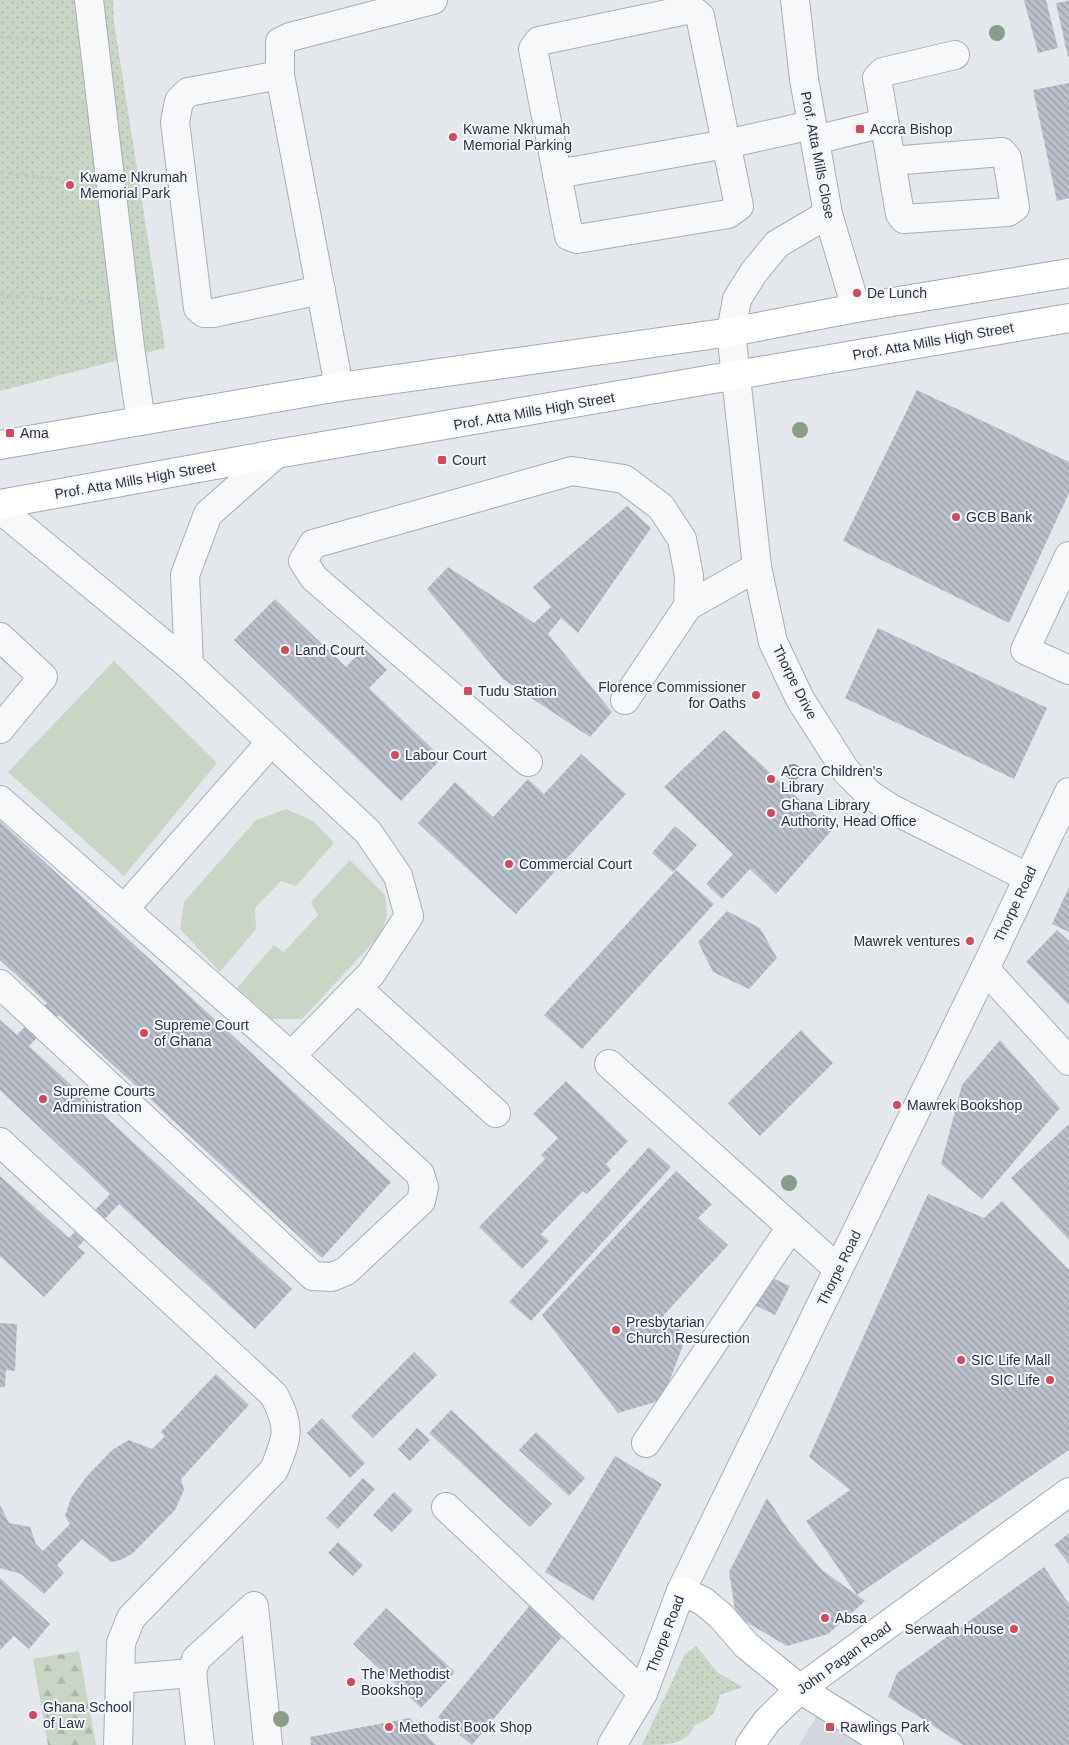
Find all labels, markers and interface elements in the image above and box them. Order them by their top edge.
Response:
street label: Prof. Atta Mills Close [798,90,838,220]
place label: Kwame Nkrumah Memorial Parking [463,121,572,153]
place label: Accra Bishop [870,121,953,137]
marker: Accra Bishop [854,123,866,135]
marker: Kwame Nkrumah Memorial Parking [447,131,459,143]
place label: Kwame Nkrumah Memorial Park [80,169,187,201]
marker: Kwame Nkrumah Memorial Park [64,179,76,191]
place label: De Lunch [867,285,927,301]
marker: De Lunch [851,287,863,299]
street label: Prof. Atta Mills High Street [851,319,1015,363]
street label: Prof. Atta Mills High Street [452,389,616,433]
place label: Ama [20,425,49,441]
marker: Ama [4,427,16,439]
place label: Court [452,452,486,468]
marker: Court [436,454,448,466]
street label: Prof. Atta Mills High Street [53,458,217,502]
place label: GCB Bank [966,509,1033,525]
marker: GCB Bank [950,511,962,523]
place label: Land Court [295,642,364,658]
street label: Thorpe Drive [770,642,821,722]
marker: Land Court [279,644,291,656]
place label: Florence Commissioner for Oaths [598,679,746,711]
place label: Tudu Station [478,683,557,699]
marker: Tudu Station [462,685,474,697]
marker: Florence Commissioner for Oaths [750,689,762,701]
place label: Labour Court [405,747,487,763]
marker: Labour Court [389,749,401,761]
place label: Accra Children's Library [781,763,883,795]
marker: Accra Children's Library [765,773,777,785]
place label: Ghana Library Authority, Head Office [781,797,917,829]
marker: Ghana Library Authority, Head Office [765,807,777,819]
place label: Commercial Court [519,856,632,872]
marker: Commercial Court [503,858,515,870]
street label: Thorpe Road [990,864,1040,944]
place label: Mawrek ventures [853,933,960,949]
marker: Mawrek ventures [964,935,976,947]
place label: Supreme Court of Ghana [154,1017,249,1049]
marker: Supreme Court of Ghana [138,1027,150,1039]
place label: Supreme Courts Administration [53,1083,155,1115]
marker: Supreme Courts Administration [37,1093,49,1105]
place label: Mawrek Bookshop [907,1097,1022,1113]
marker: Mawrek Bookshop [891,1099,903,1111]
street label: Thorpe Road [814,1228,864,1308]
place label: Presbytarian Church Resurection [626,1314,750,1346]
marker: Presbytarian Church Resurection [610,1324,622,1336]
place label: SIC Life Mall [971,1352,1050,1368]
marker: SIC Life Mall [955,1354,967,1366]
place label: SIC Life [990,1372,1040,1388]
marker: SIC Life [1044,1374,1056,1386]
street label: Thorpe Road [643,1593,687,1675]
place label: Absa [835,1610,867,1626]
marker: Absa [819,1612,831,1624]
street label: John Pagan Road [794,1619,894,1697]
place label: Serwaah House [904,1621,1004,1637]
marker: Serwaah House [1008,1623,1020,1635]
place label: The Methodist Bookshop [361,1666,450,1698]
marker: The Methodist Bookshop [345,1676,357,1688]
place label: Ghana School of Law [43,1699,132,1731]
marker: Ghana School of Law [27,1709,39,1721]
place label: Methodist Book Shop [399,1719,532,1735]
place label: Rawlings Park [840,1719,930,1735]
marker: Methodist Book Shop [383,1721,395,1733]
marker: Rawlings Park [824,1721,836,1733]

